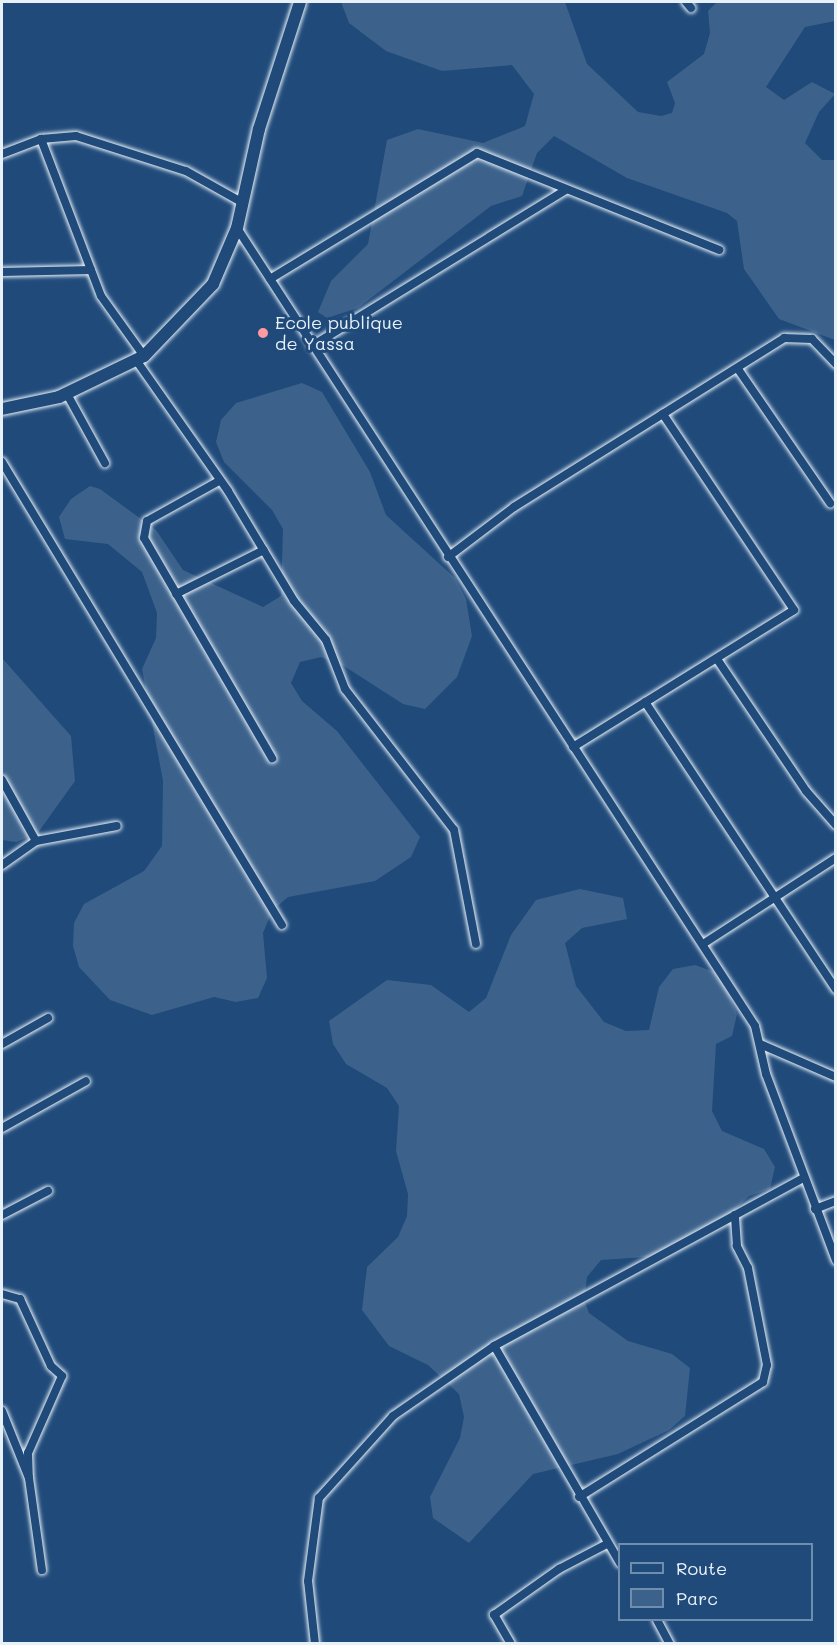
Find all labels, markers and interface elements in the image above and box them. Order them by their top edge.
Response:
place label: Ecole publique de Yassa [275,312,403,354]
marker: Ecole publique de Yassa [256,326,270,340]
legend [618,1543,813,1621]
text: Route [676,1556,727,1580]
text: Parc [676,1586,718,1610]

